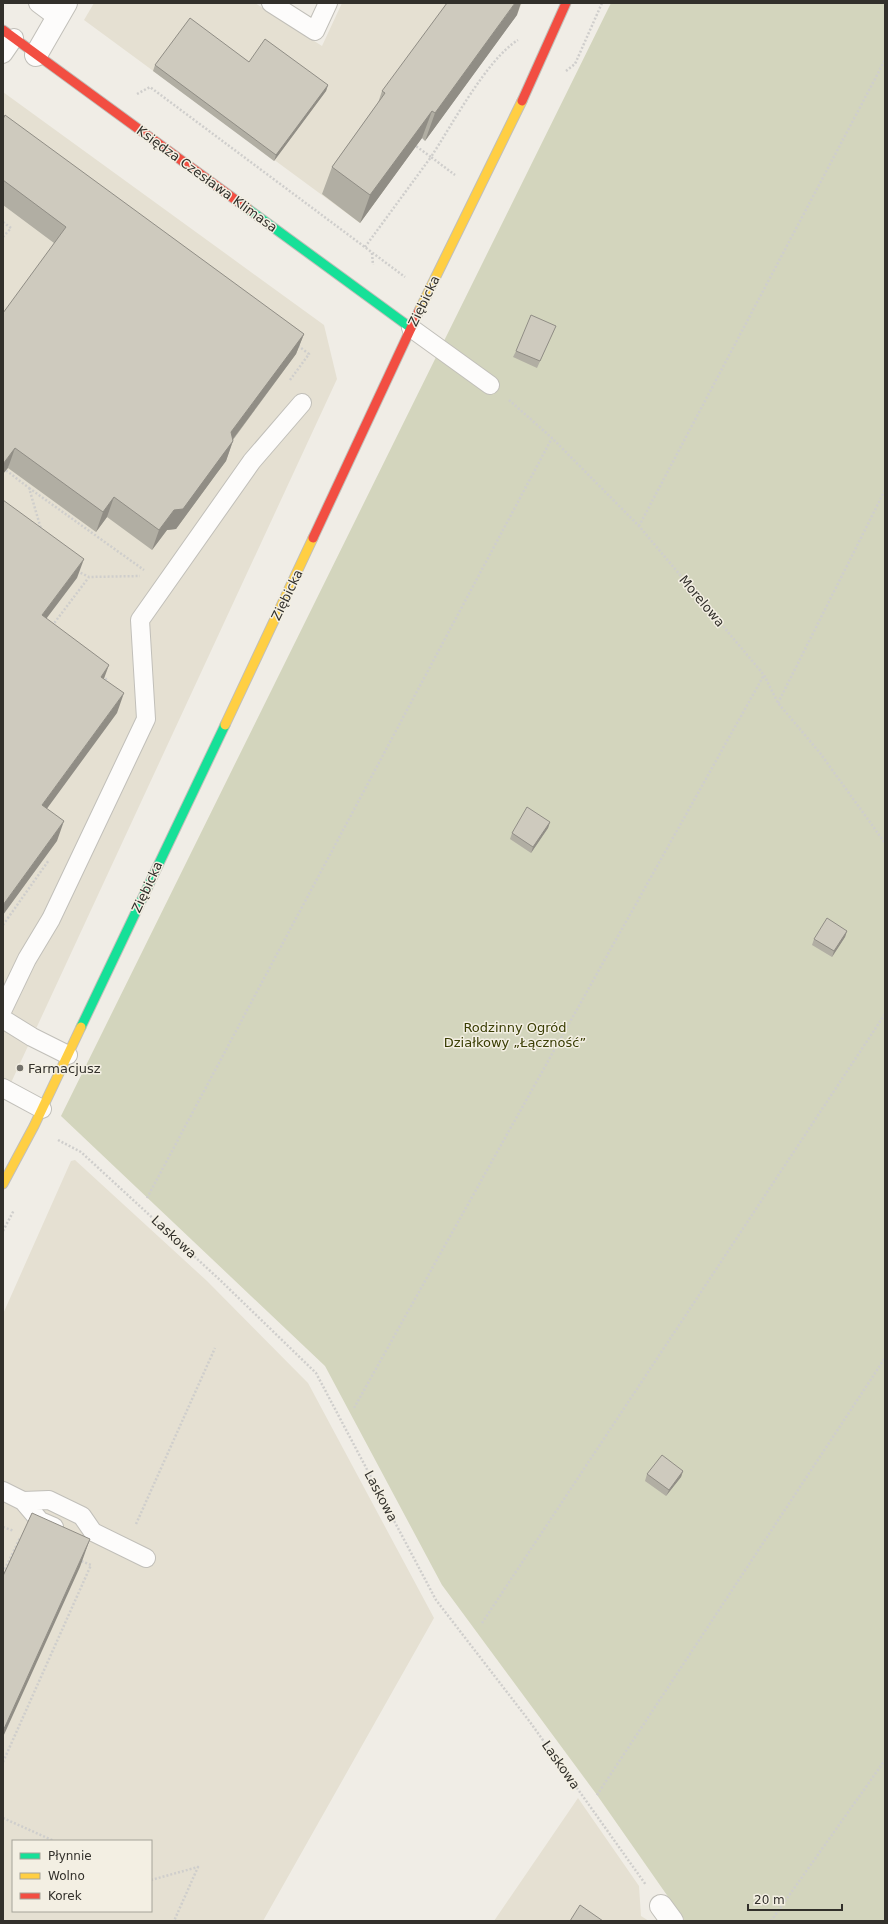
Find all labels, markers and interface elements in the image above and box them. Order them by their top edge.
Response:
street label: Księdza Czesława Klimasa [134,123,280,235]
street label: Ziębicka [405,273,443,329]
street label: Ziębicka [268,567,306,623]
street label: Morelowa [676,572,728,630]
street label: Ziębicka [129,859,165,915]
park label: Rodzinny Ogród Działkowy „Łączność” [444,1020,586,1050]
place label: Farmacjusz [28,1061,101,1076]
marker: Farmacjusz [15,1063,25,1073]
street label: Laskowa [149,1213,199,1261]
street label: Laskowa [361,1468,401,1524]
street label: Laskowa [539,1738,583,1792]
legend [12,1840,152,1912]
text: Płynnie [48,1849,92,1863]
text: Wolno [48,1869,85,1883]
scale bar [748,1886,842,1912]
text: Korek [48,1889,82,1903]
text: 20 m [754,1893,785,1907]

